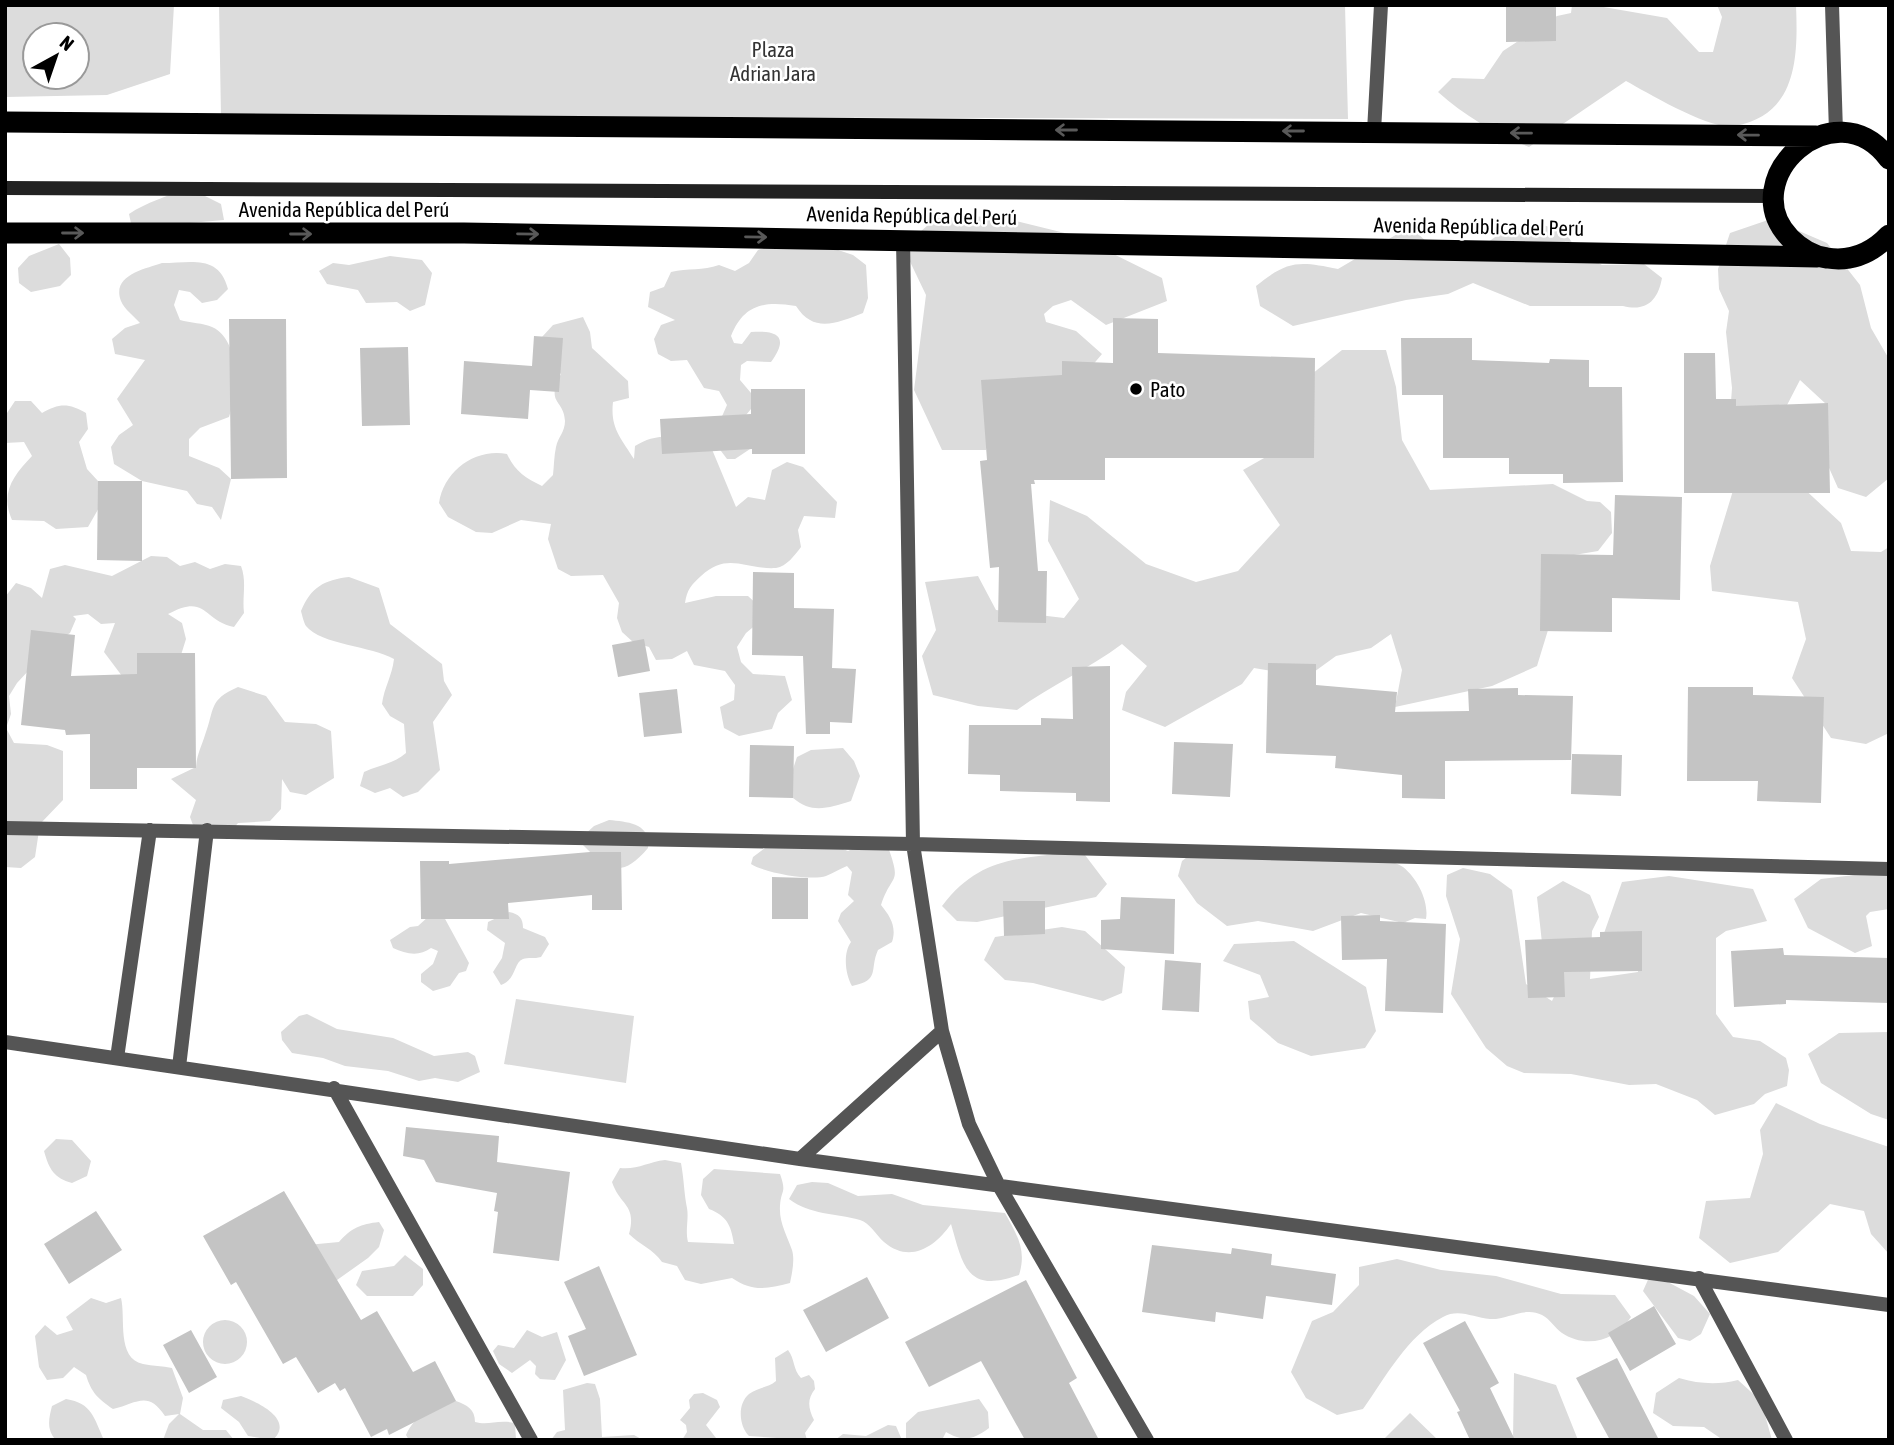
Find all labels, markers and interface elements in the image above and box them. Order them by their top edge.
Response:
north arrow [21,21,91,91]
text: N [56,31,78,55]
park label: Plaza Adrian Jara [730,37,816,85]
one-way arrow [1055,123,1078,137]
one-way arrow [1282,124,1305,138]
one-way arrow [1510,126,1533,140]
one-way arrow [1737,129,1760,142]
street label: Avenida República del Perú [239,197,449,221]
street label: Avenida República del Perú [806,201,1018,229]
street label: Avenida República del Perú [1373,212,1585,240]
one-way arrow [62,226,85,240]
one-way arrow [289,227,312,241]
one-way arrow [517,227,540,241]
one-way arrow [744,230,767,244]
place label: Pato [1150,377,1185,401]
marker: Pato [1128,381,1144,397]

